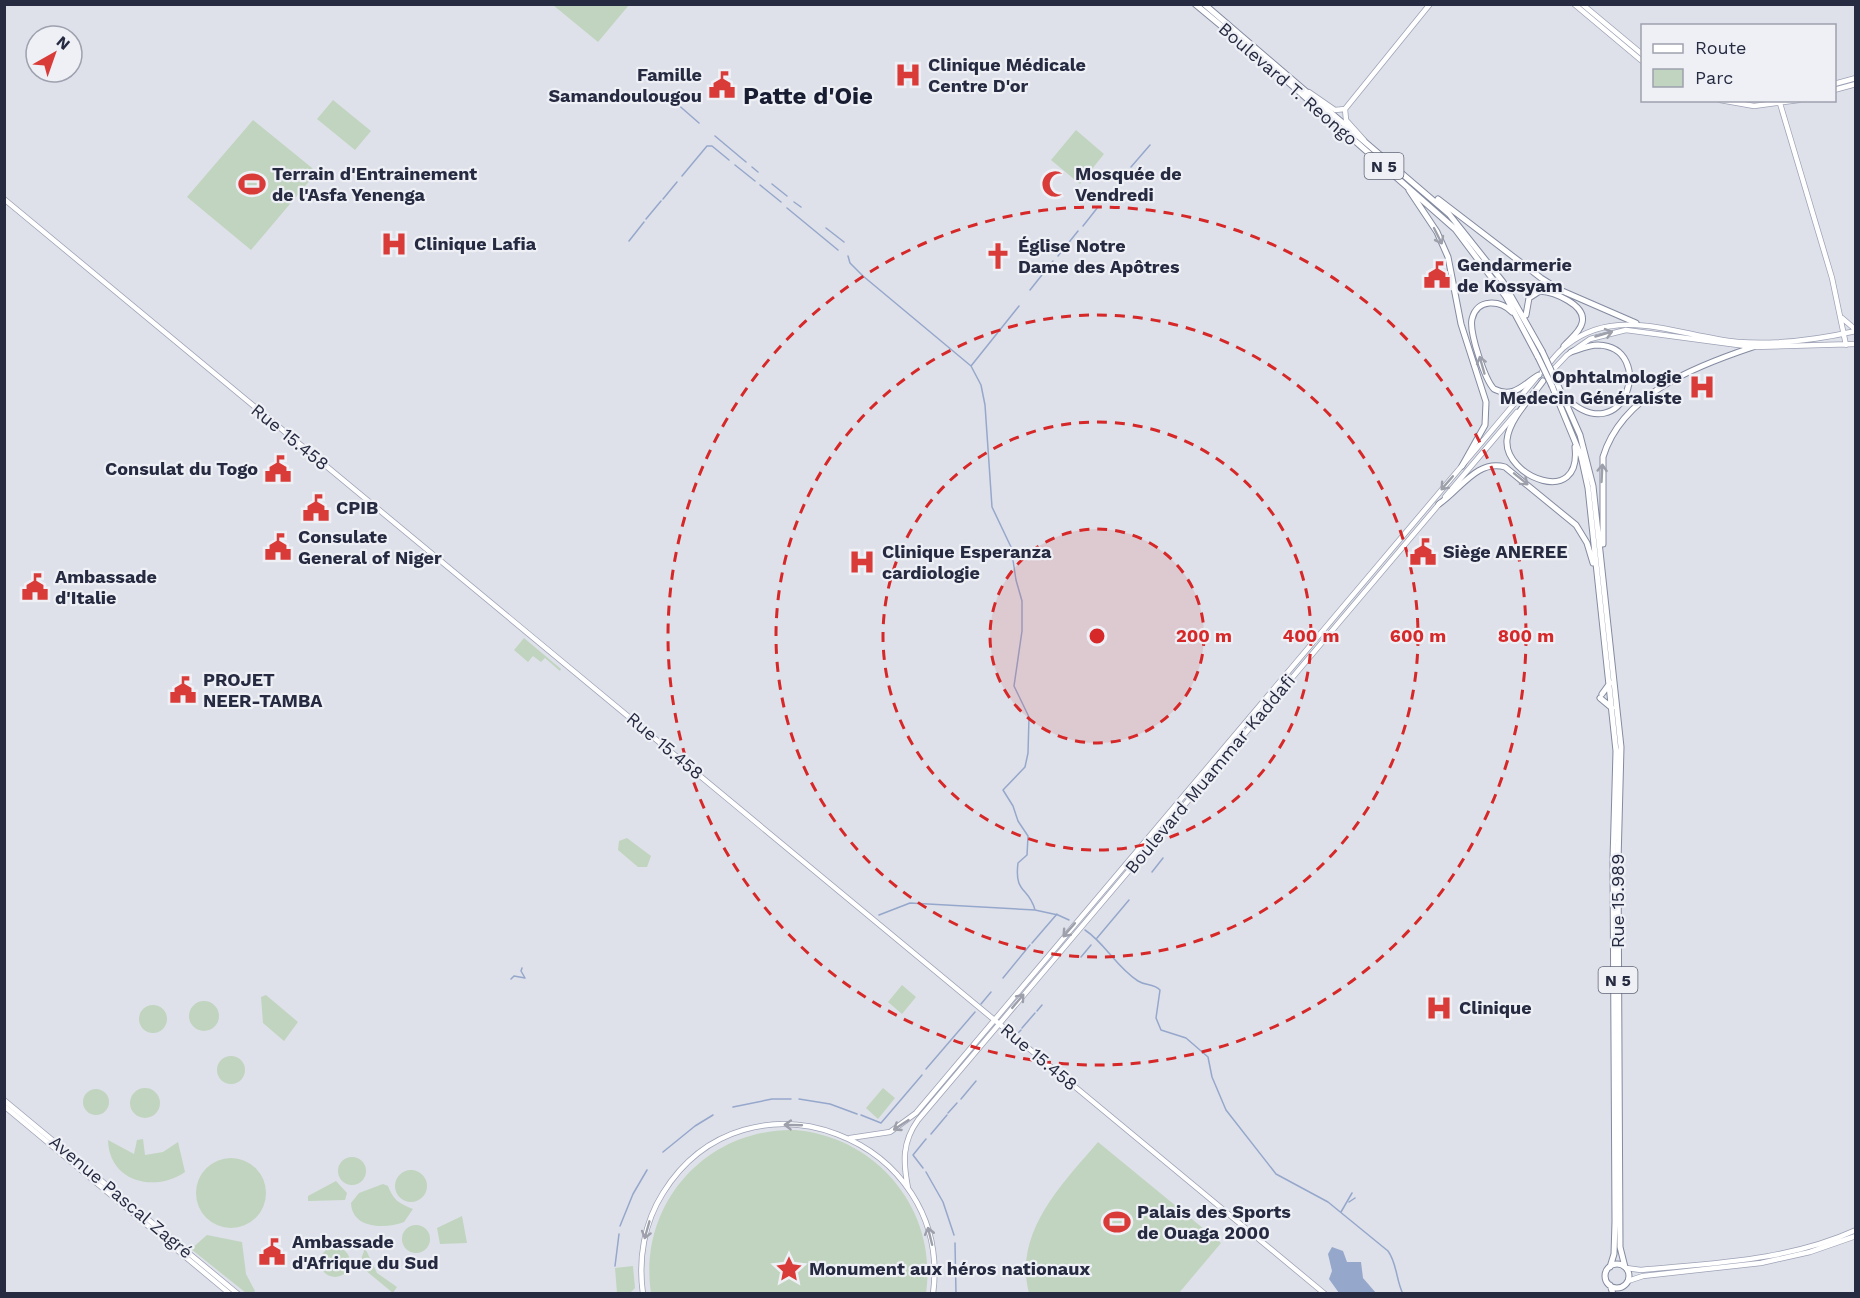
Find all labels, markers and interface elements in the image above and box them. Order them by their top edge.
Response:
street label: Boulevard T. Reongo [1215,18,1362,150]
north arrow [24,24,84,84]
legend [1641,24,1836,102]
text: N [53,32,74,54]
text: Route [1695,37,1747,58]
place label: Clinique Médicale Centre D'or [928,54,1086,96]
hospital icon: Clinique Médicale Centre D'or [893,60,923,90]
place label: Famille Samandoulougou [548,64,702,106]
text: Parc [1695,67,1733,88]
public building icon: Famille Samandoulougou [707,70,737,100]
district label: Patte d'Oie [743,82,873,110]
road number: N 5 [1364,153,1404,179]
place label: Terrain d'Entrainement de l'Asfa Yenenga [272,163,477,205]
place label: Mosquée de Vendredi [1075,163,1182,205]
sports icon: Terrain d'Entrainement de l'Asfa Yenenga [237,169,267,199]
mosque icon: Mosquée de Vendredi [1040,169,1070,199]
one-way arrow [1433,226,1444,244]
hospital icon: Clinique Lafia [379,229,409,259]
place label: Clinique Lafia [414,233,537,254]
place label: Église Notre Dame des Apôtres [1018,235,1180,277]
church icon: Église Notre Dame des Apôtres [983,241,1013,271]
place label: Gendarmerie de Kossyam [1457,254,1572,296]
public building icon: Gendarmerie de Kossyam [1422,260,1452,290]
one-way arrow [1595,328,1614,340]
one-way arrow [1476,356,1487,375]
place label: Ophtalmologie Medecin Généraliste [1500,366,1682,408]
hospital icon: Ophtalmologie Medecin Généraliste [1687,372,1717,402]
street label: Rue 15.458 [247,399,333,474]
public building icon: Consulat du Togo [263,454,293,484]
place label: Consulat du Togo [105,458,258,479]
one-way arrow [1596,463,1607,483]
one-way arrow [1513,473,1529,486]
one-way arrow [1440,476,1454,491]
public building icon: CPIB [301,493,331,523]
place label: CPIB [336,497,378,518]
place label: Consulate General of Niger [298,526,442,568]
public building icon: Consulate General of Niger [263,532,293,562]
public building icon: Siège ANEREE [1408,537,1438,567]
place label: Clinique Esperanza cardiologie [882,541,1052,583]
place label: Siège ANEREE [1443,541,1568,562]
hospital icon: Clinique Esperanza cardiologie [847,547,877,577]
place label: Ambassade d'Italie [55,566,157,608]
public building icon: Ambassade d'Italie [20,572,50,602]
text: 200 m [1176,625,1232,646]
text: 400 m [1283,625,1339,646]
text: 600 m [1390,625,1446,646]
text: 800 m [1498,625,1554,646]
centre of rings [1087,626,1107,646]
place label: PROJET NEER-TAMBA [203,669,323,711]
street label: Boulevard Muammar Kaddafi [1120,670,1299,878]
public building icon: PROJET NEER-TAMBA [168,675,198,705]
street label: Rue 15.458 [623,707,708,784]
street label: Rue 15.989 [1607,854,1628,948]
one-way arrow [1063,922,1076,938]
road number: N 5 [1598,967,1638,993]
one-way arrow [1011,993,1024,1009]
hospital icon: Clinique [1424,993,1454,1023]
place label: Clinique [1459,997,1532,1018]
street label: Rue 15.458 [997,1018,1082,1095]
one-way arrow [784,1119,804,1130]
one-way arrow [893,1119,910,1131]
street label: Avenue Pascal Zagré [46,1131,197,1263]
place label: Palais des Sports de Ouaga 2000 [1137,1201,1291,1243]
sports icon: Palais des Sports de Ouaga 2000 [1102,1207,1132,1237]
one-way arrow [641,1220,652,1239]
one-way arrow [923,1226,935,1245]
place label: Ambassade d'Afrique du Sud [292,1231,439,1273]
public building icon: Ambassade d'Afrique du Sud [257,1237,287,1267]
place icon: Monument aux héros nationaux [774,1254,804,1284]
place label: Monument aux héros nationaux [809,1258,1090,1279]

